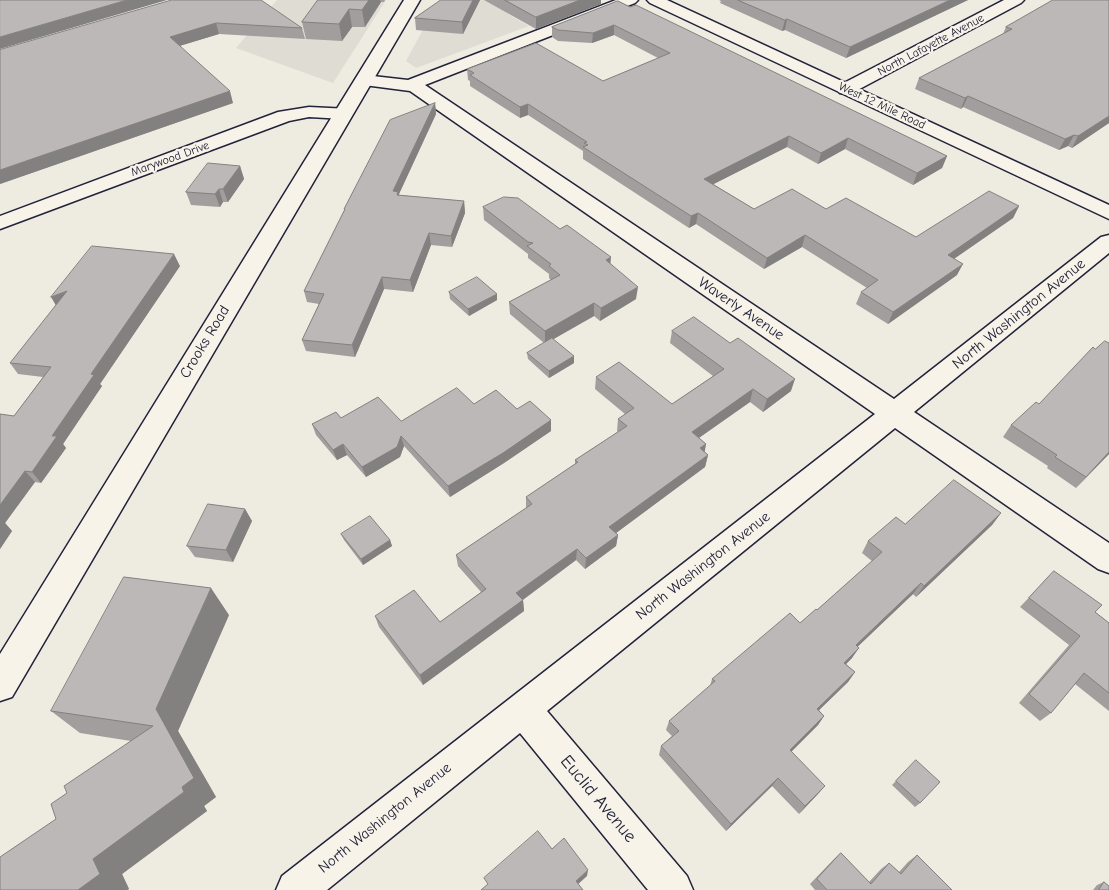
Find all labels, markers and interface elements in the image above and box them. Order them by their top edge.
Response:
street label: North Lafayette Avenue [875,11,987,79]
street label: West 12 Mile Road [836,80,928,132]
street label: Marywood Drive [129,138,211,180]
street label: North Washington Avenue [949,255,1089,373]
street label: Waverly Avenue [695,274,787,344]
street label: Crooks Road [176,302,234,382]
street label: North Washington Avenue [632,508,774,624]
street label: Euclid Avenue [555,751,641,847]
street label: North Washington Avenue [315,759,455,877]

